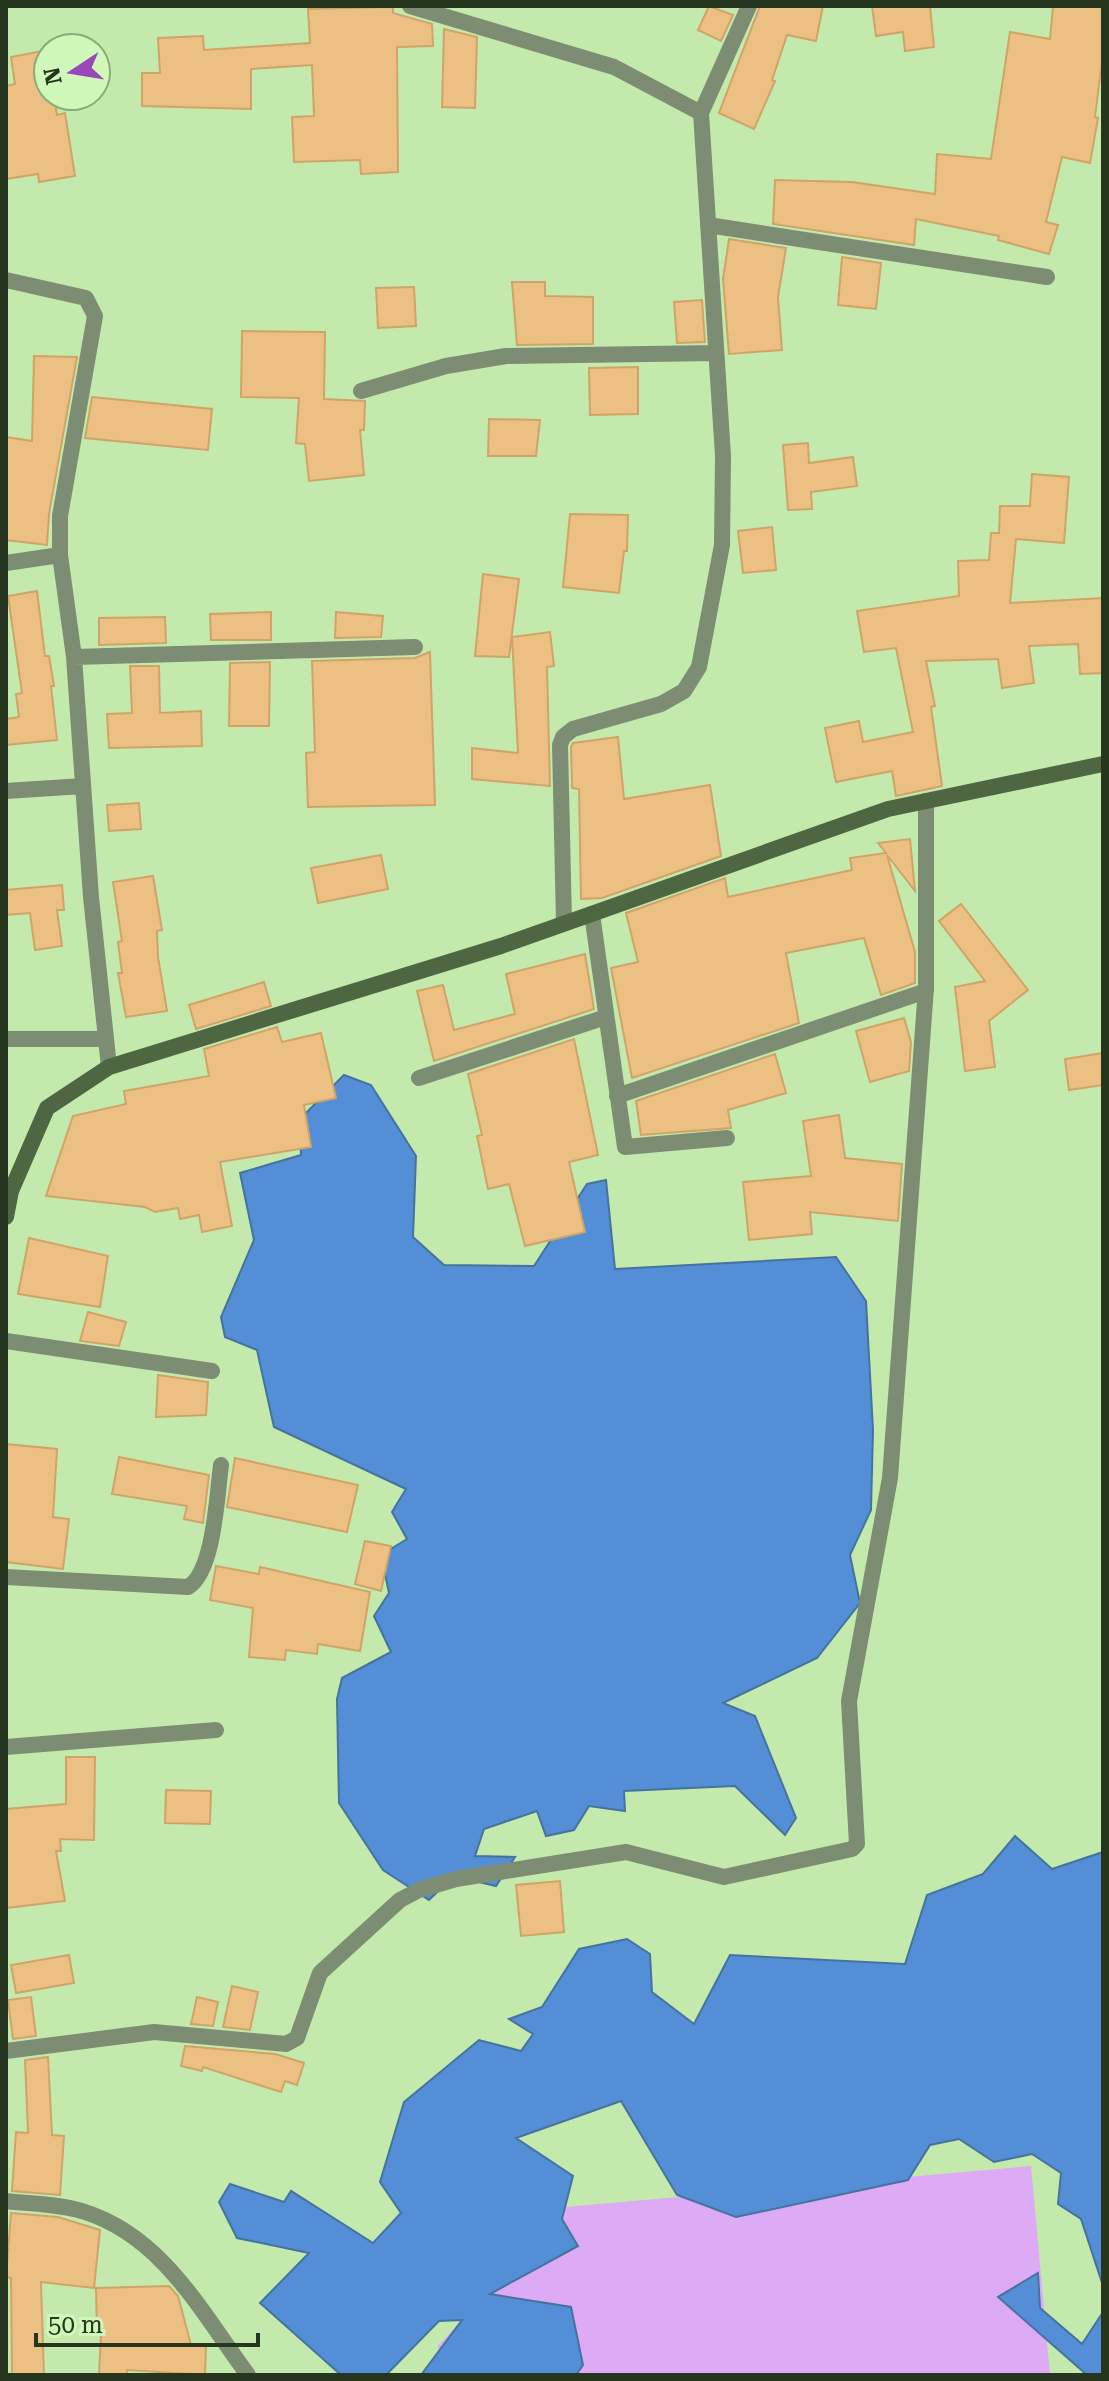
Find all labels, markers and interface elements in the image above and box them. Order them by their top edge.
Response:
north arrow [32,32,112,112]
text: N [39,65,67,87]
scale bar [36,2297,258,2347]
text: 50 m [48,2311,103,2339]

